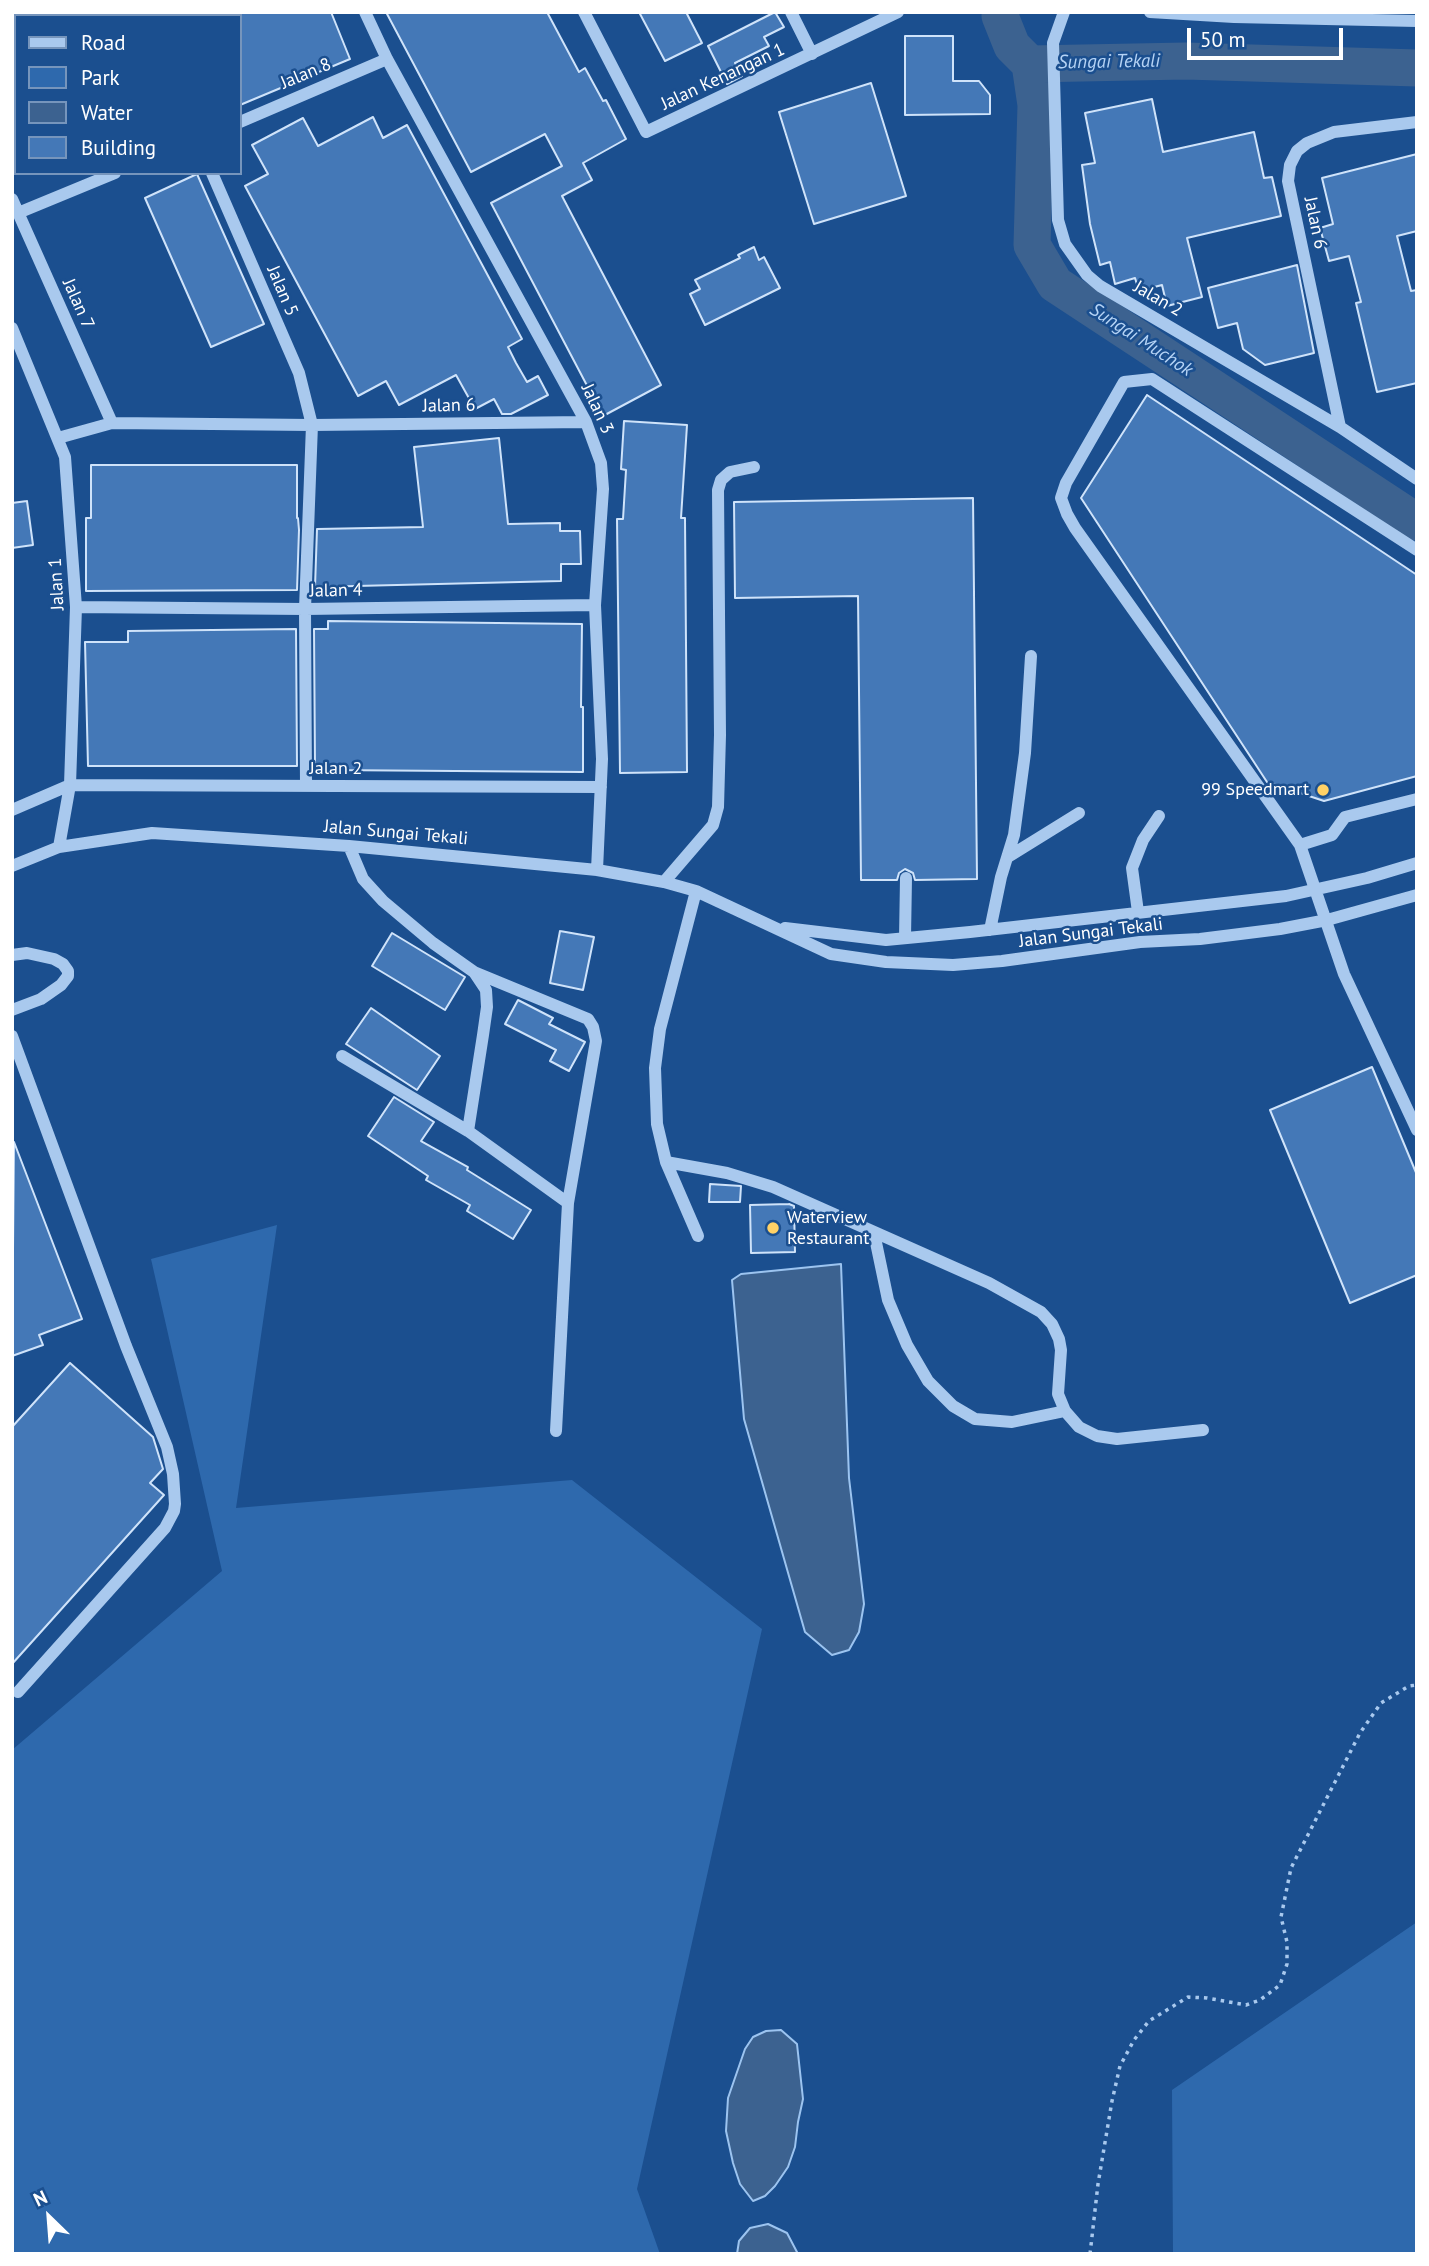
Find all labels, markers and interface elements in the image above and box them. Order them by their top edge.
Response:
legend [14,14,242,175]
scale bar [1191,14,1347,58]
text: 50 m [1200,26,1246,53]
text: Road [81,29,125,56]
street label: Jalan Kenangan 1 [658,39,788,115]
water label: Sungai Tekali [1058,50,1160,74]
street label: Jalan 8 [277,54,335,94]
text: Park [81,64,120,91]
text: Water [81,99,133,126]
text: Building [81,134,156,161]
street label: Jalan 6 [1299,195,1331,251]
street label: Jalan 5 [262,262,302,320]
street label: Jalan 7 [57,275,99,333]
street label: Jalan 2 [1130,276,1186,322]
water label: Sungai Muchok [1085,298,1197,382]
street label: Jalan 3 [576,381,618,437]
street label: Jalan 6 [422,395,476,417]
street label: Jalan 1 [45,557,69,611]
street label: Jalan 4 [309,580,363,602]
street label: Jalan 2 [310,758,362,780]
place label: 99 Speedmart [1201,779,1309,801]
marker: 99 Speedmart [1315,782,1331,798]
street label: Jalan Sungai Tekali [323,816,469,850]
street label: Jalan Sungai Tekali [1018,913,1164,953]
place label: Waterview Restaurant [787,1207,869,1250]
marker: Waterview Restaurant [765,1220,781,1236]
north arrow [14,2182,84,2252]
text: N [29,2184,51,2211]

